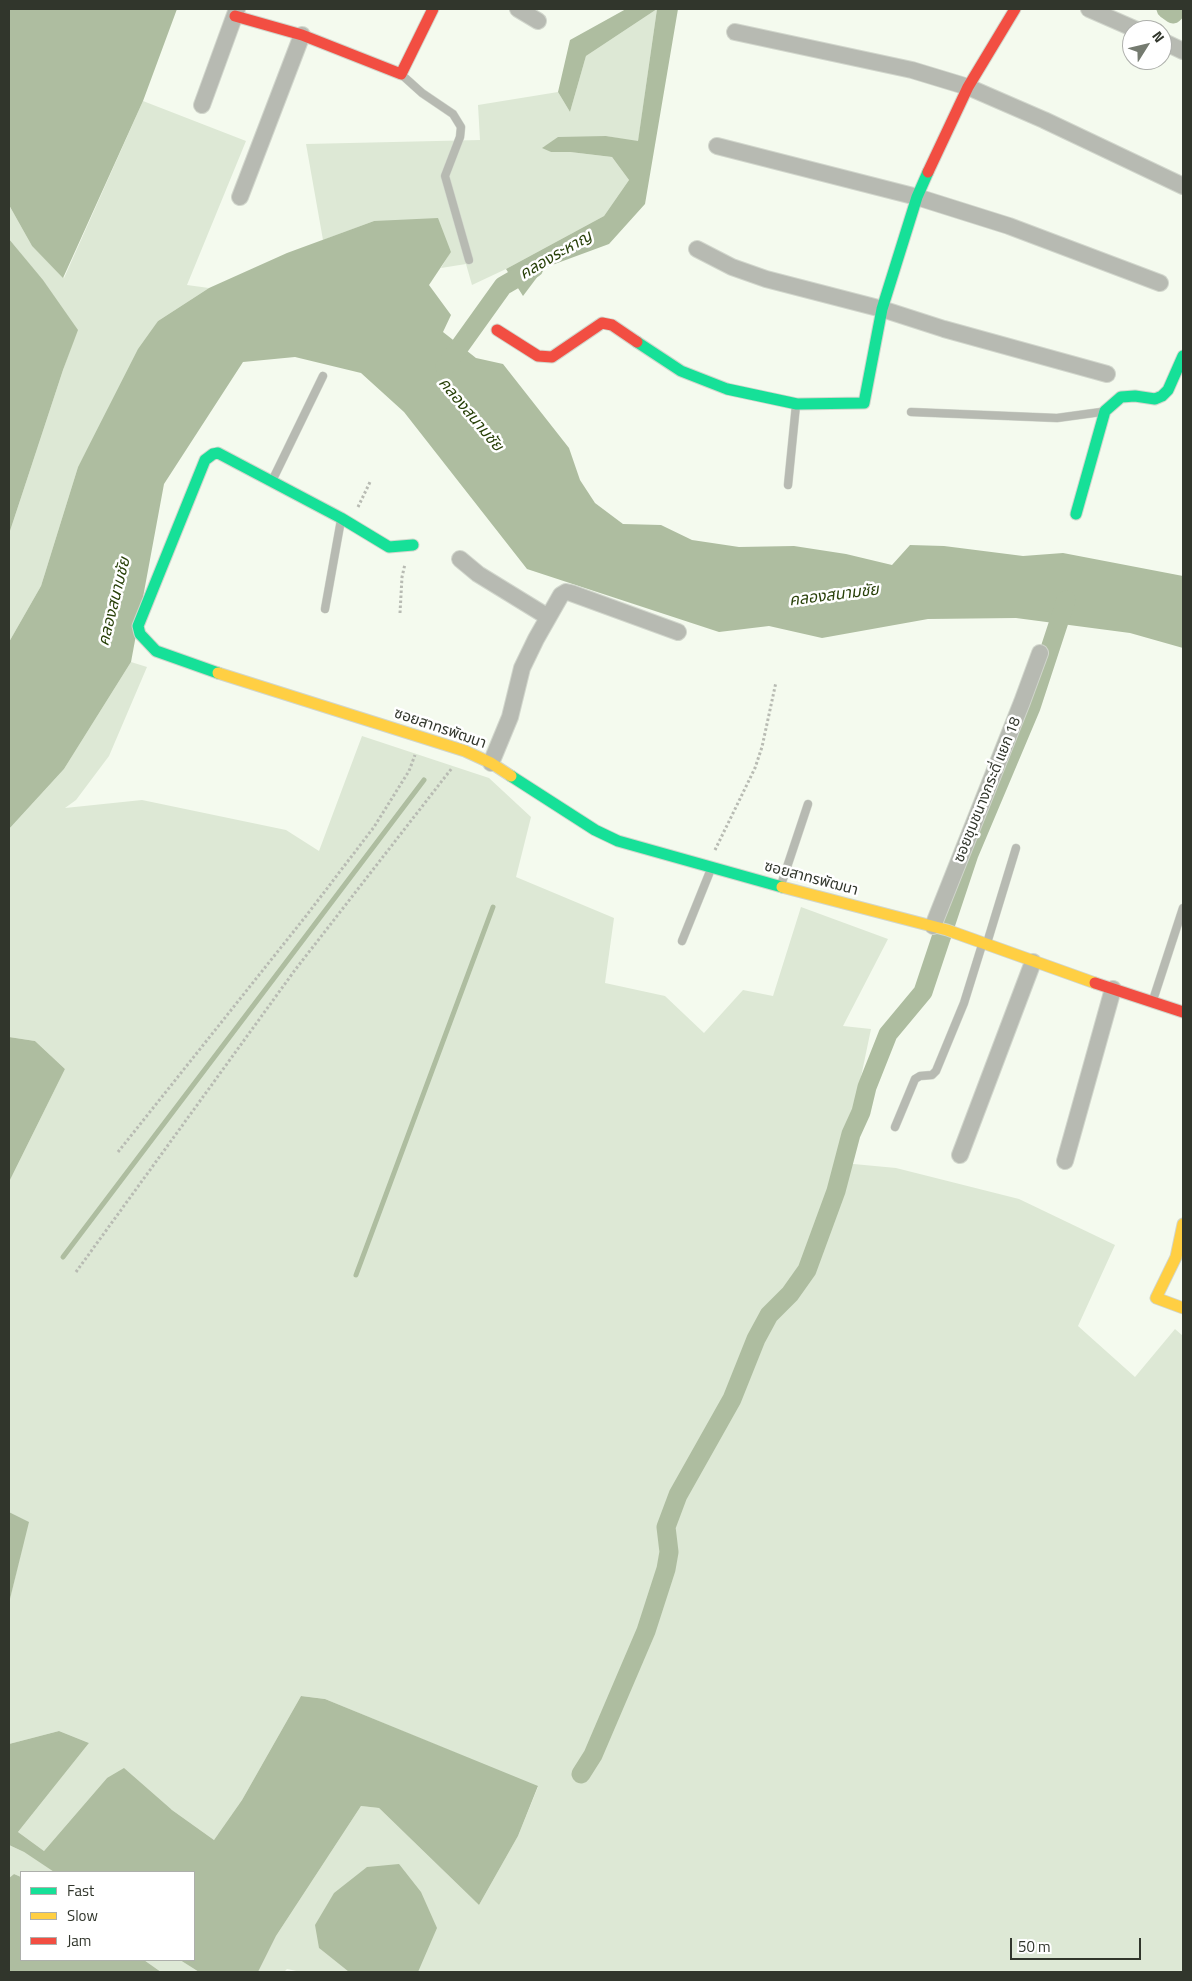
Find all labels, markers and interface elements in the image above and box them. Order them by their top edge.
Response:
north arrow [1122,20,1172,70]
text: N [1147,26,1170,47]
water label: คลองระหาญ [516,228,596,284]
water label: คลองสนามชัย [434,374,506,456]
water label: คลองสนามชัย [95,556,135,648]
water label: คลองสนามชัย [788,581,880,611]
street label: ซอยสาทรพัฒนา [392,705,488,753]
street label: ซอยชุมชนางกระดี่ แยก 18 [951,715,1025,865]
street label: ซอยสาทรพัฒนา [762,858,860,900]
legend [20,1871,195,1961]
text: Fast [67,1879,94,1902]
text: Slow [67,1904,98,1927]
scale bar [1012,1928,1143,1960]
text: Jam [67,1929,91,1952]
text: 50 m [1018,1935,1051,1958]

